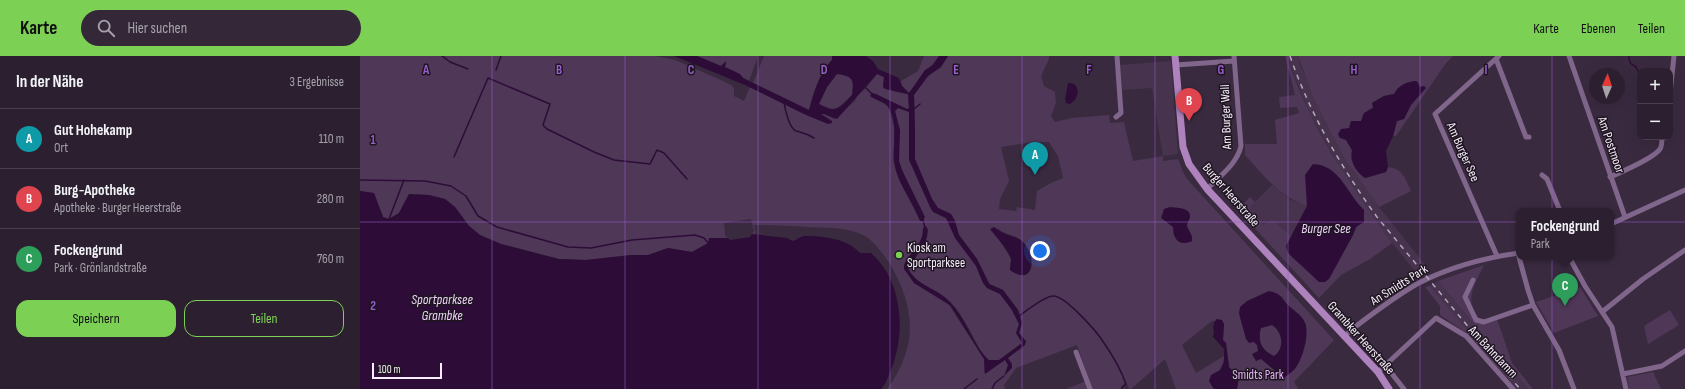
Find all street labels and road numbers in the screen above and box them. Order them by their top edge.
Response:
street label: Am Burger Wall [1217,84,1235,151]
street label: Am Postmoor [1594,114,1628,176]
street label: Am Burger See [1442,119,1483,184]
street label: Burger Heerstraße [1199,160,1263,230]
street label: An Smidts Park [1366,261,1431,309]
street label: Grambker Heerstraße [1324,298,1398,378]
street label: Am Bahndamm [1464,322,1521,381]

